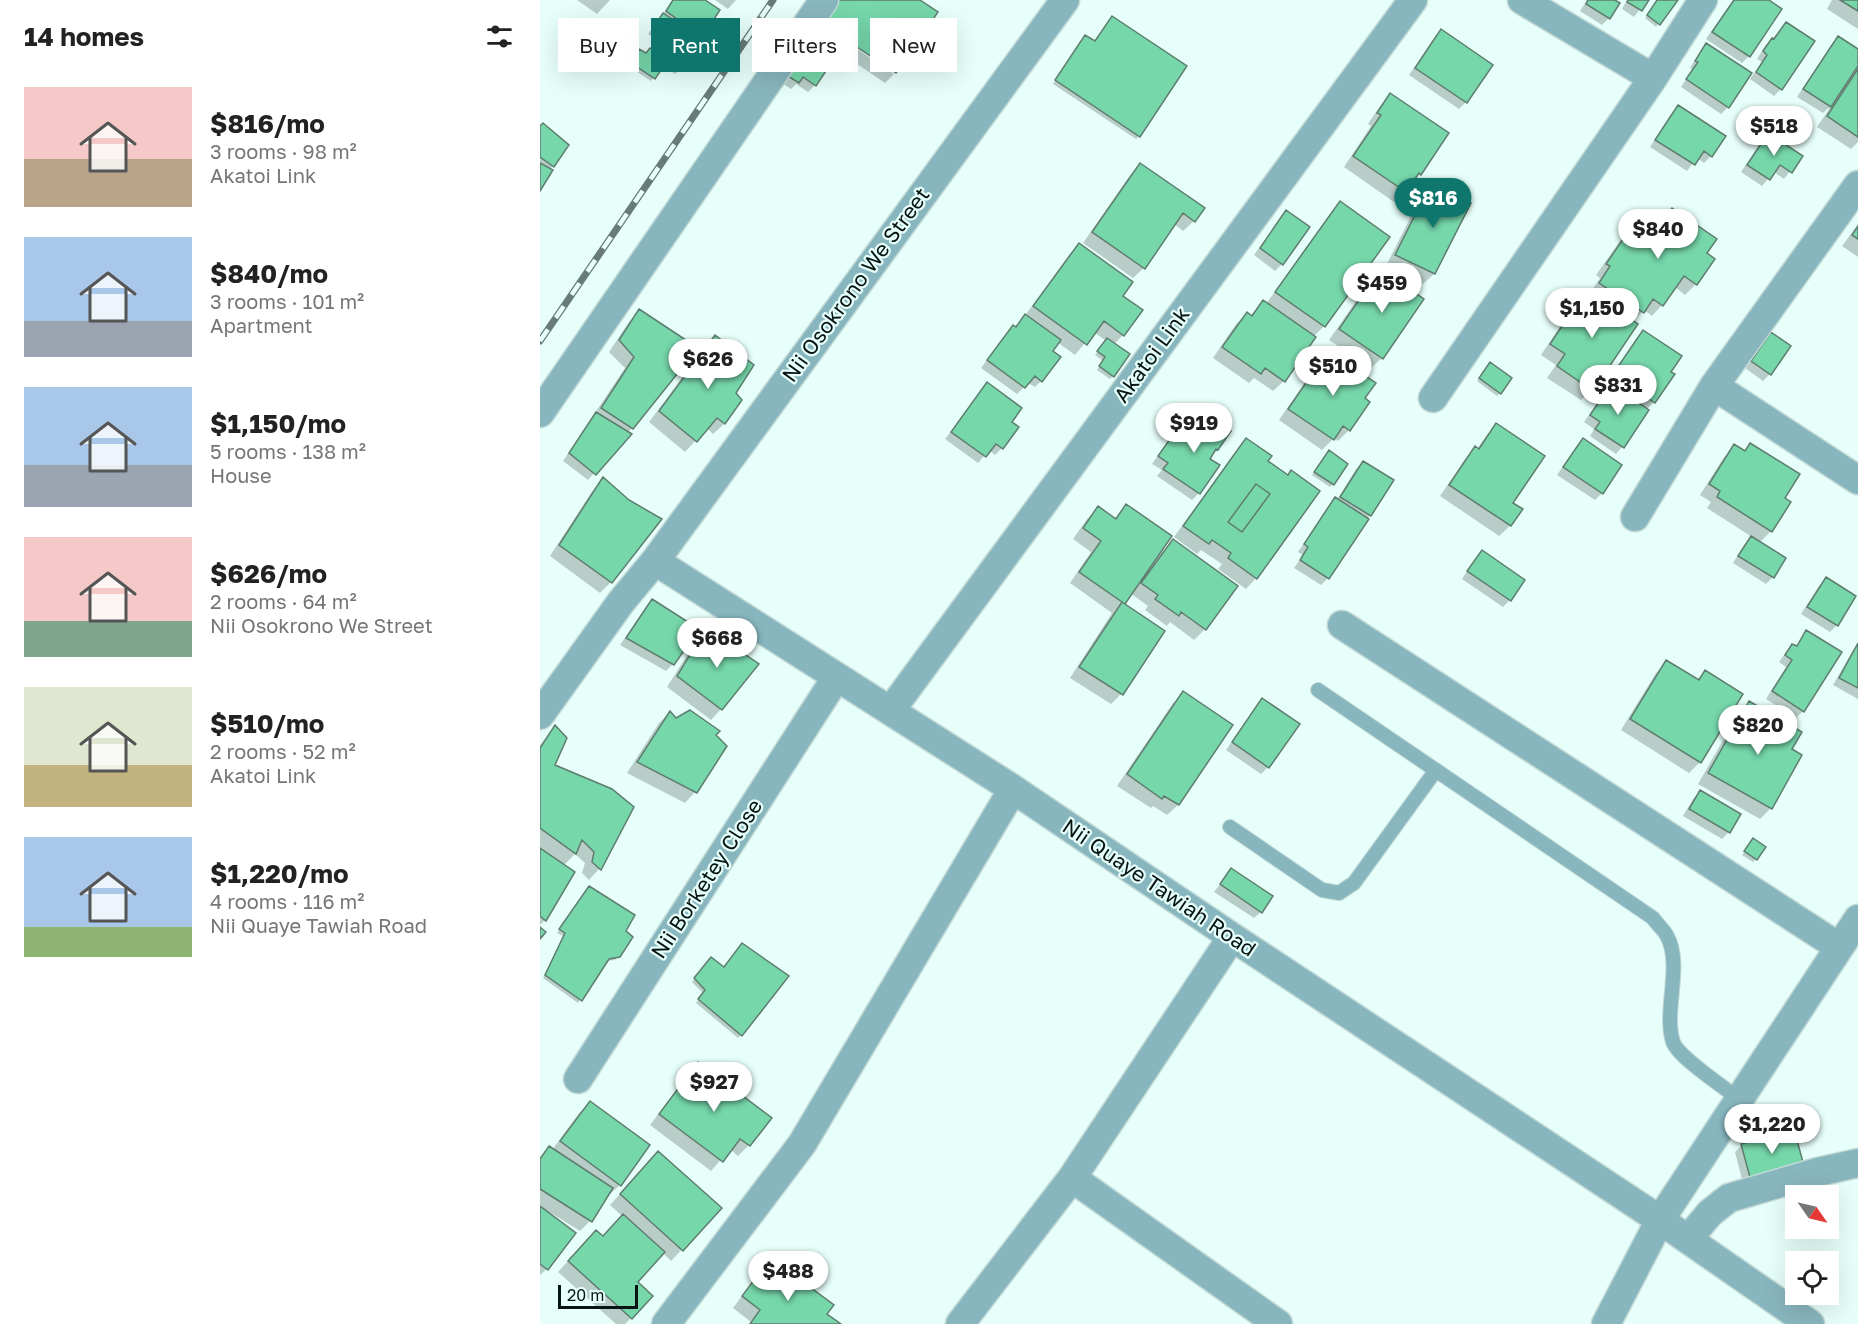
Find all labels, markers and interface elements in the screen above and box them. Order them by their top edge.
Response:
chip: Buy [558,18,639,72]
chip: Rent [651,18,740,72]
chip: Filters [752,18,858,72]
chip: New [870,18,957,72]
icon: filters [483,20,516,53]
text: 14 homes [24,21,144,52]
pin: $518 [1738,106,1810,157]
text: $816/mo [210,108,325,139]
icon: home [72,111,144,183]
text: $518 [1750,113,1798,137]
text: 3 rooms · 98 m² [210,139,357,163]
text: Akatoi Link [210,163,316,187]
pin: $816 [1397,178,1469,229]
street label: Nii Osokrono We Street [776,182,934,387]
text: $816 [1408,185,1458,209]
pin: $840 [1622,209,1694,260]
text: $840 [1632,216,1684,240]
text: $840/mo [210,258,328,289]
icon: home [72,261,144,333]
pin: $459 [1346,263,1418,314]
text: $459 [1357,270,1407,294]
pin: $1,150 [1543,288,1641,339]
text: 3 rooms · 101 m² [210,289,364,313]
text: $1,150 [1559,295,1625,319]
street label: Akatoi Link [1108,302,1195,407]
text: Apartment [210,313,313,337]
pin: $626 [672,339,744,390]
text: $626 [683,346,734,370]
pin: $510 [1297,346,1369,397]
text: $510 [1309,353,1357,377]
pin: $831 [1582,365,1654,416]
text: $831 [1594,372,1642,396]
pin: $919 [1158,403,1230,454]
text: $1,150/mo [210,408,346,439]
text: $919 [1169,410,1219,434]
icon: home [72,411,144,483]
text: 5 rooms · 138 m² [210,439,366,463]
text: House [210,463,272,487]
text: $626/mo [210,558,327,589]
icon: home [72,561,144,633]
text: 2 rooms · 64 m² [210,589,357,613]
text: Nii Osokrono We Street [210,613,433,637]
pin: $668 [681,618,753,669]
text: $668 [691,625,743,649]
pin: $820 [1722,705,1794,756]
text: $510/mo [210,708,324,739]
icon: home [72,711,144,783]
text: $820 [1732,712,1784,736]
text: 2 rooms · 52 m² [210,739,356,763]
text: Akatoi Link [210,763,316,787]
street label: Nii Borketey Close [645,794,767,963]
street label: Nii Quaye Tawiah Road [1058,813,1261,962]
text: $1,220/mo [210,858,349,889]
icon: home [72,861,144,933]
text: 4 rooms · 116 m² [210,889,365,913]
text: Nii Quaye Tawiah Road [210,913,427,937]
pin: $927 [678,1062,750,1113]
text: $927 [689,1069,739,1093]
pin: $1,220 [1723,1104,1821,1155]
text: $1,220 [1738,1111,1806,1135]
north arrow [1785,1185,1839,1239]
map controls [1785,1185,1839,1305]
pin: $488 [752,1251,824,1302]
button: locate [1785,1251,1839,1305]
text: $488 [762,1258,814,1282]
scale bar [558,1282,638,1310]
text: 20 m [567,1285,604,1305]

